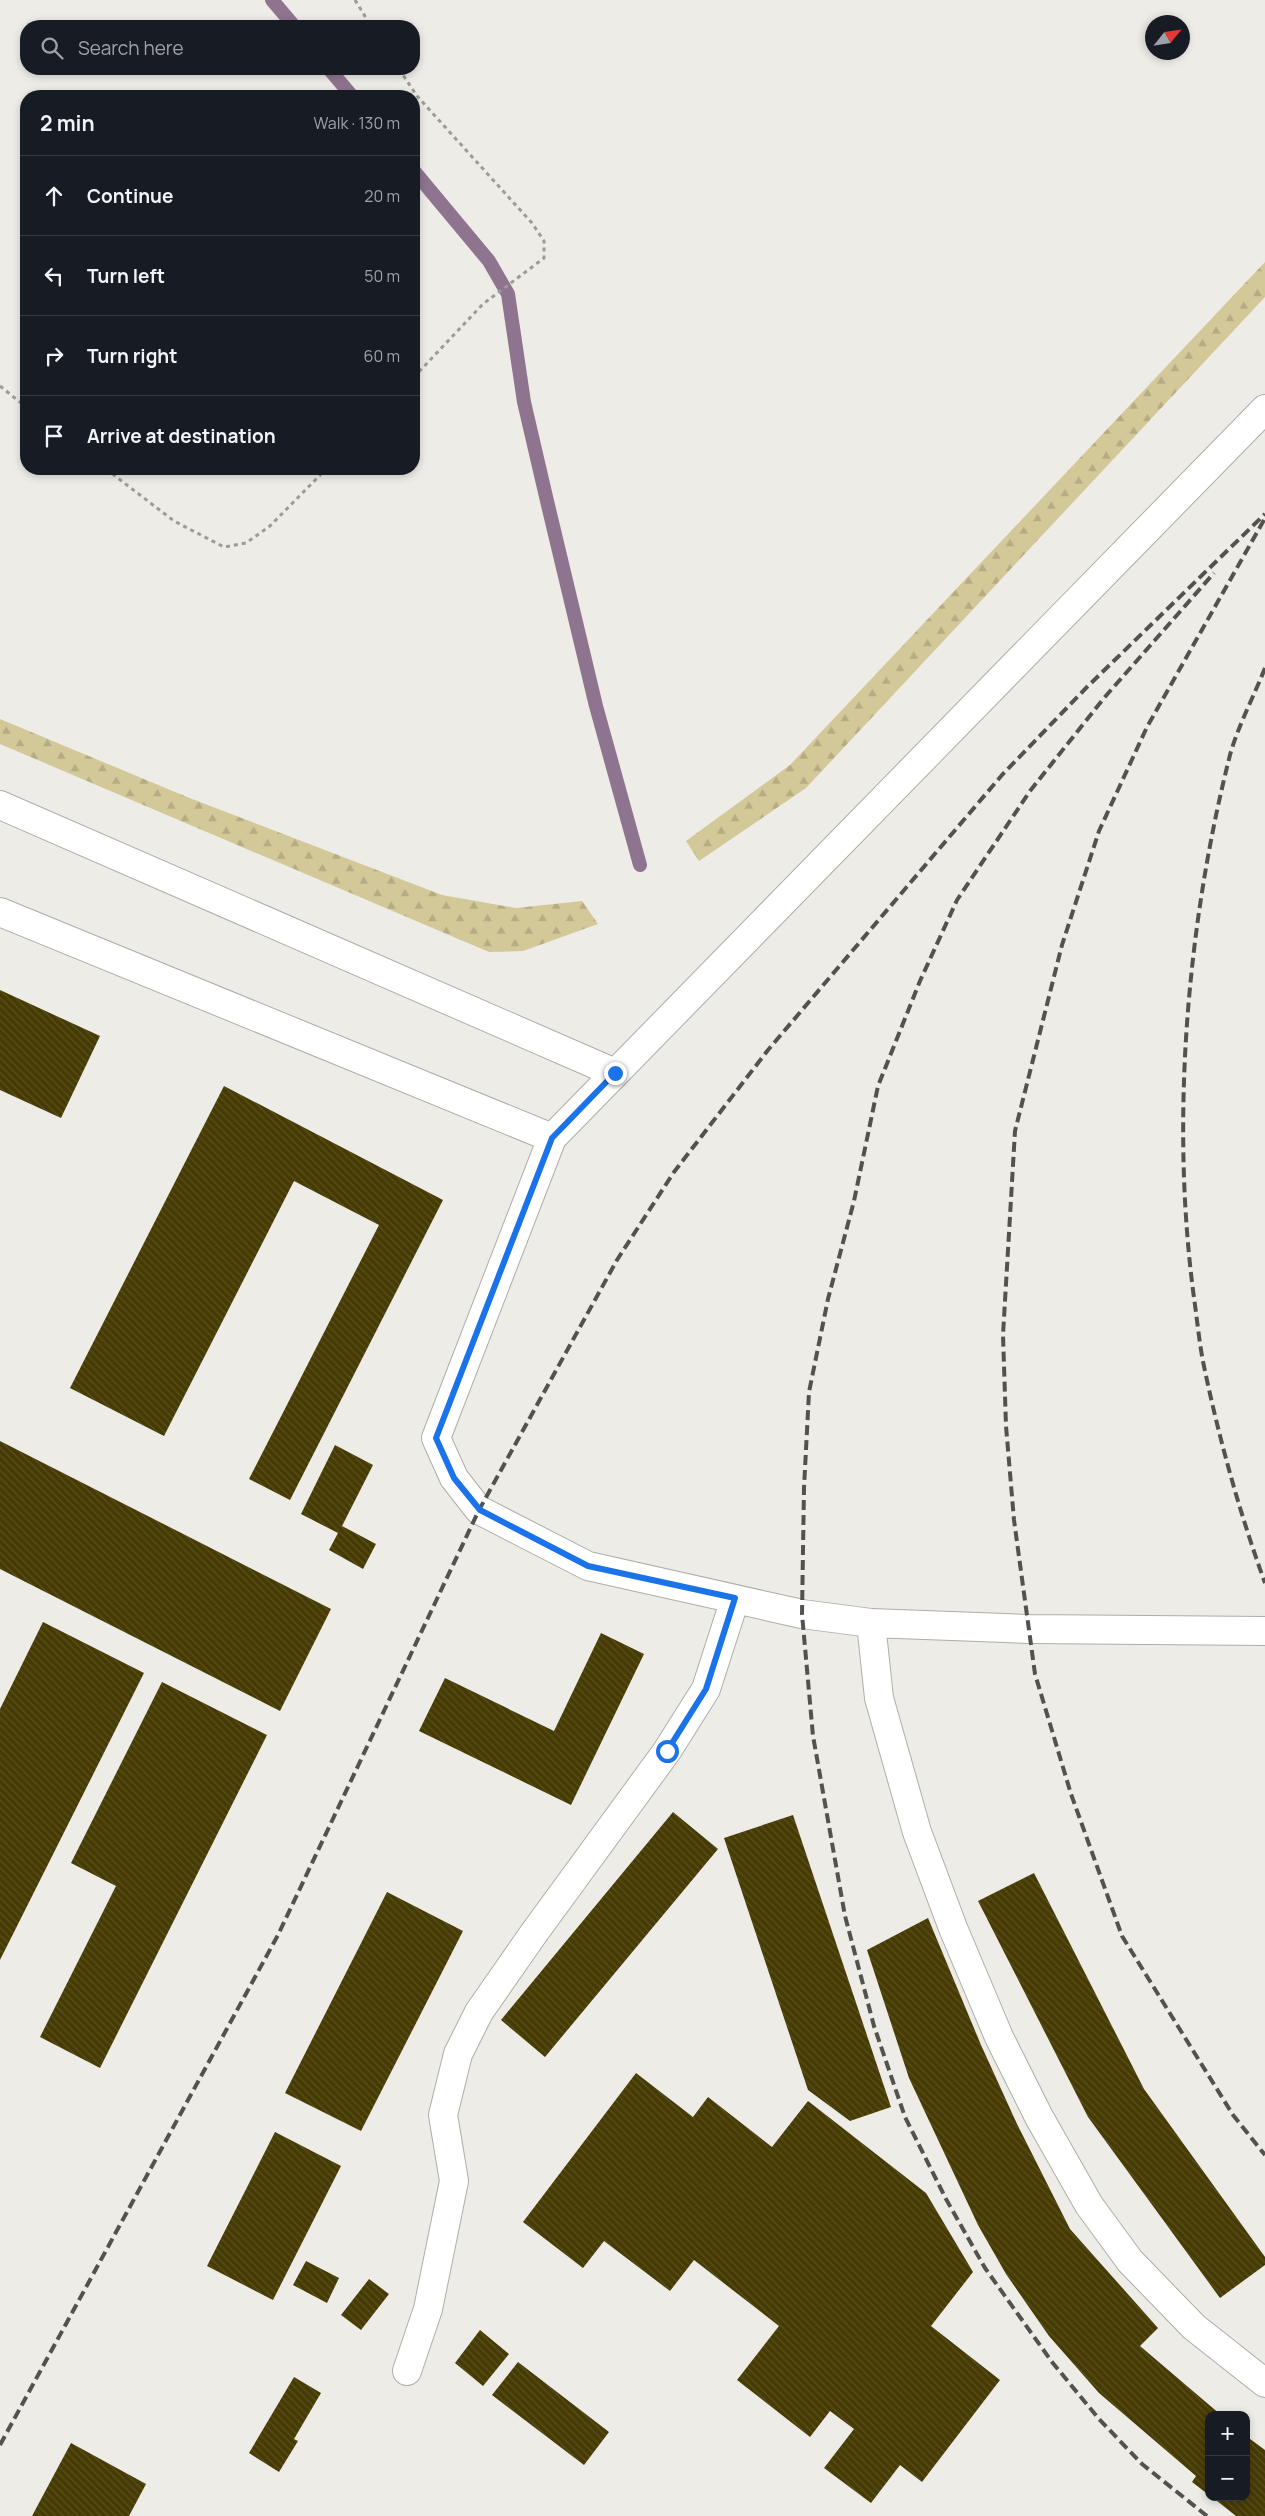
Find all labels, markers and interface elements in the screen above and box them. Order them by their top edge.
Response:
north arrow [1145,15,1190,60]
search box [20,20,420,75]
icon: search [38,34,66,62]
text: Search here [78,35,184,61]
text: 2 min [40,109,95,137]
text: Walk · 130 m [314,112,400,134]
icon: ahead [40,182,68,210]
text: Continue [87,183,173,209]
text: 20 m [364,185,400,207]
icon: left [40,262,68,290]
text: Turn left [87,263,165,289]
text: 50 m [364,265,400,287]
icon: right [40,342,68,370]
text: Turn right [87,343,177,369]
text: 60 m [364,345,400,367]
icon: arrive [40,422,68,450]
text: Arrive at destination [87,423,276,449]
route end [604,1062,627,1085]
route start [656,1740,679,1763]
map controls [1205,2411,1250,2501]
button: + [1205,2411,1250,2456]
button: − [1205,2456,1250,2501]

